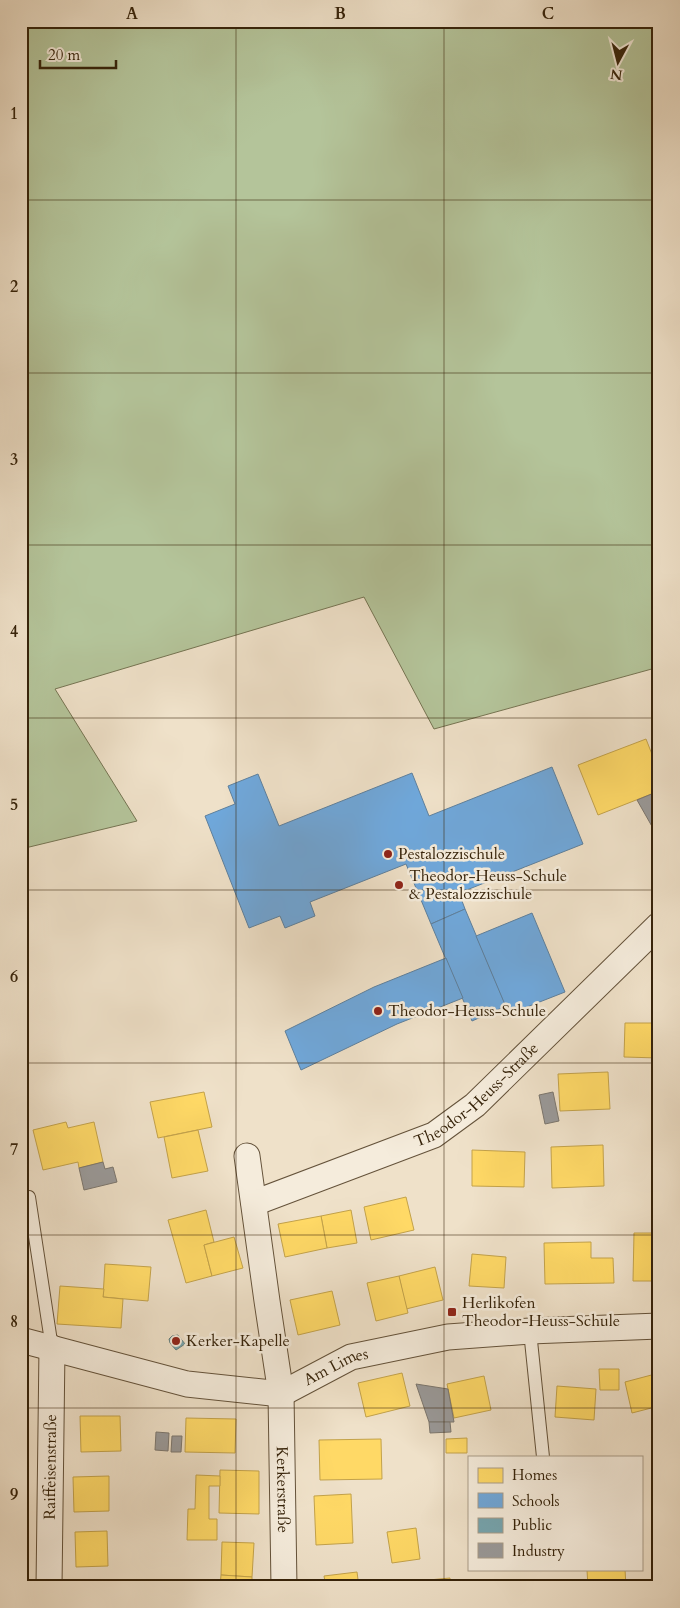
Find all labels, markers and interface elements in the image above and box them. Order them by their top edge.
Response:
text: A [126,3,138,25]
text: B [334,3,346,25]
text: C [542,3,554,25]
scale bar [40,38,116,70]
north arrow [592,38,642,88]
text: 20 m [48,45,80,65]
text: N [609,64,624,85]
text: 1 [10,103,18,125]
text: 2 [10,276,18,298]
text: 3 [10,449,18,471]
text: 4 [10,621,18,643]
text: 5 [10,794,18,816]
place label: Pestalozzischule [398,843,505,865]
marker: Pestalozzischule [382,848,394,860]
place label: Theodor-Heuss-Schule & Pestalozzischule [409,865,567,905]
marker: Theodor-Heuss-Schule & Pestalozzischule [393,879,405,891]
text: 6 [10,966,18,988]
place label: Theodor-Heuss-Schule [388,1000,546,1022]
marker: Theodor-Heuss-Schule [372,1005,384,1017]
street label: Theodor-Heuss-Straße [411,1038,543,1153]
text: 7 [10,1139,18,1161]
place label: Herlikofen Theodor-Heuss-Schule [462,1292,620,1332]
marker: Herlikofen Theodor-Heuss-Schule [446,1306,458,1318]
text: 8 [10,1311,18,1333]
place label: Kerker-Kapelle [186,1330,290,1352]
marker: Kerker-Kapelle [170,1335,182,1347]
street label: Am Limes [300,1343,370,1391]
street label: Raiffeisenstraße [39,1414,62,1520]
street label: Kerkerstraße [271,1446,294,1533]
legend [468,1456,642,1570]
text: Homes [512,1465,557,1485]
text: 9 [10,1484,18,1506]
text: Schools [512,1491,560,1511]
text: Public [512,1515,552,1535]
text: Industry [512,1541,565,1561]

